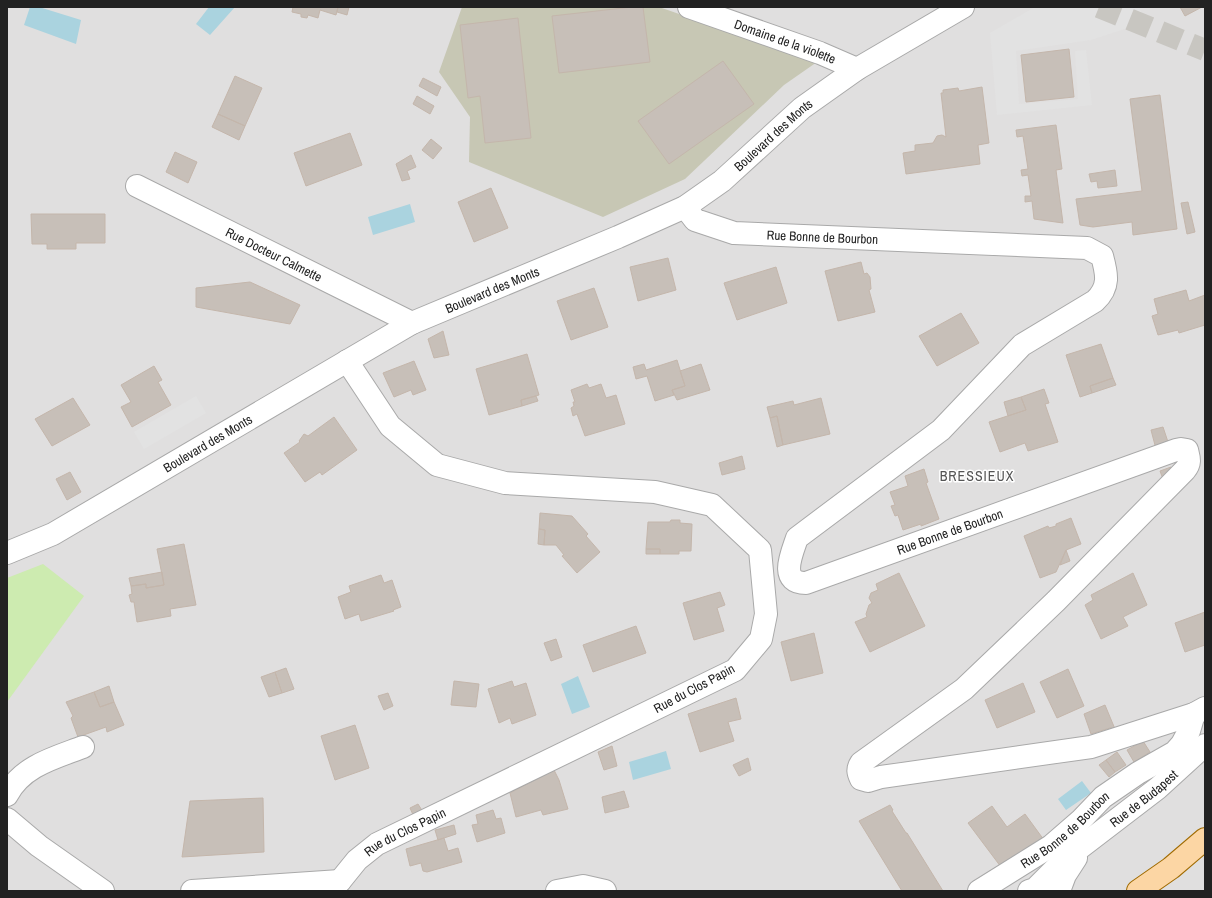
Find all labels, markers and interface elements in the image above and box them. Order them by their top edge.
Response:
street label: Domaine de la violette [732,16,838,68]
street label: Boulevard des Monts [730,95,816,175]
street label: Rue Docteur Calmette [223,224,325,286]
street label: Rue Bonne de Bourbon [766,226,879,248]
street label: Boulevard des Monts [443,263,542,317]
street label: Boulevard des Monts [160,411,255,476]
district label: BRESSIEUX [940,467,1014,485]
street label: Rue Bonne de Bourbon [895,505,1005,559]
street label: Rue du Clos Papin [651,660,738,717]
street label: Rue de Budapest [1106,766,1181,831]
street label: Rue Bonne de Bourbon [1017,787,1113,872]
street label: Rue du Clos Papin [361,804,449,860]

